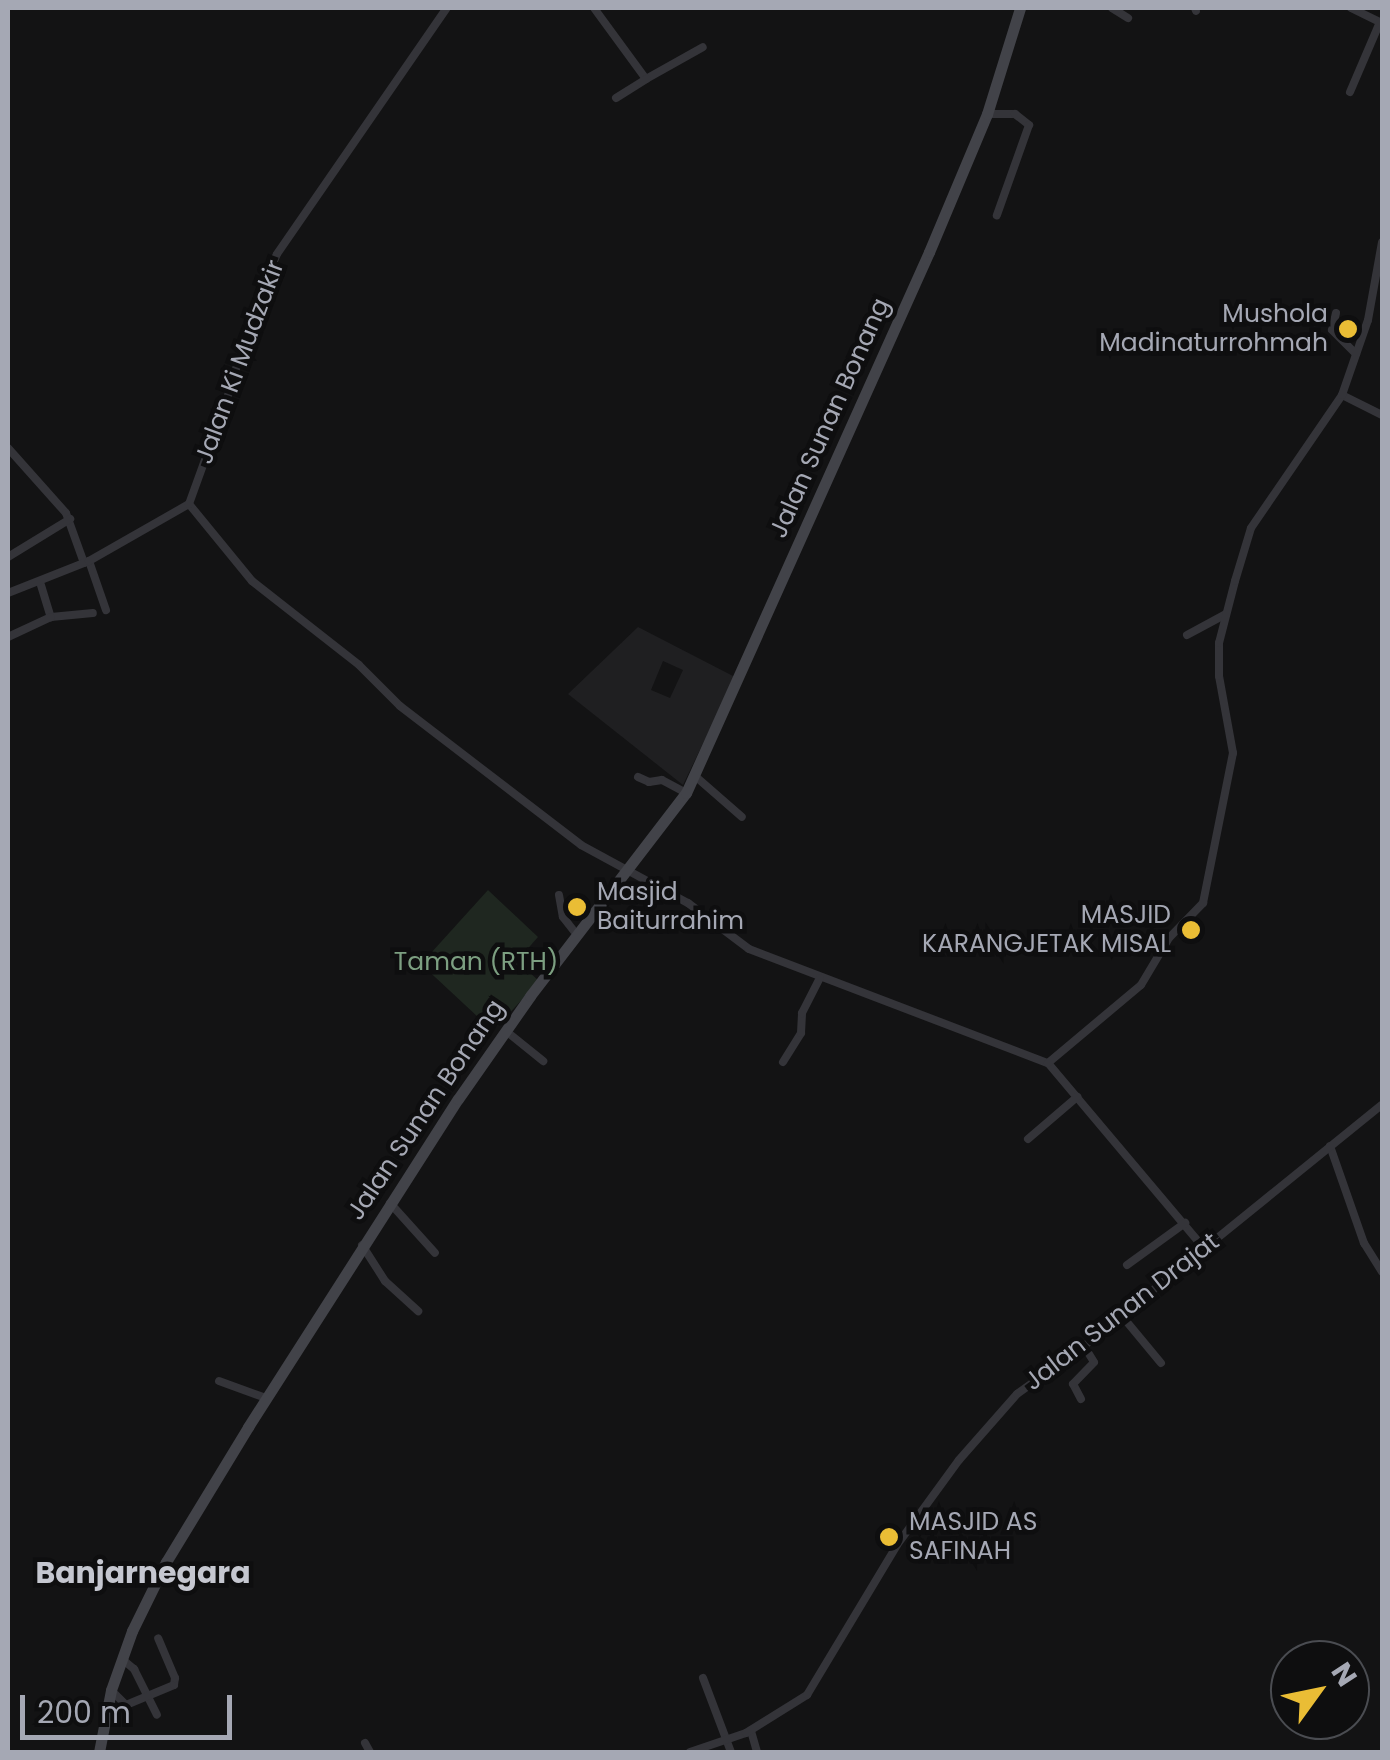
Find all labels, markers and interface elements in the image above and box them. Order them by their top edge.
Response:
street label: Jalan Ki Mudzakir [189,256,291,468]
street label: Jalan Sunan Bonang [764,293,896,543]
place label: Mushola Madinaturrohmah [1099,300,1328,359]
marker: Mushola Madinaturrohmah [1337,318,1359,340]
place label: Masjid Baiturrahim [597,878,744,937]
marker: Masjid Baiturrahim [566,896,588,918]
place label: MASJID KARANGJETAK MISAL [922,901,1171,960]
marker: MASJID KARANGJETAK MISAL [1180,919,1202,941]
park label: Taman (RTH) [394,947,558,977]
street label: Jalan Sunan Bonang [341,994,511,1226]
street label: Jalan Sunan Drajat [1019,1227,1225,1397]
place label: MASJID AS SAFINAH [909,1508,1037,1567]
marker: MASJID AS SAFINAH [878,1526,900,1548]
district label: Banjarnegara [35,1555,251,1591]
north arrow [1270,1640,1370,1740]
text: N [1322,1655,1366,1694]
scale bar [25,1675,238,1737]
text: 200 m [37,1691,131,1734]

